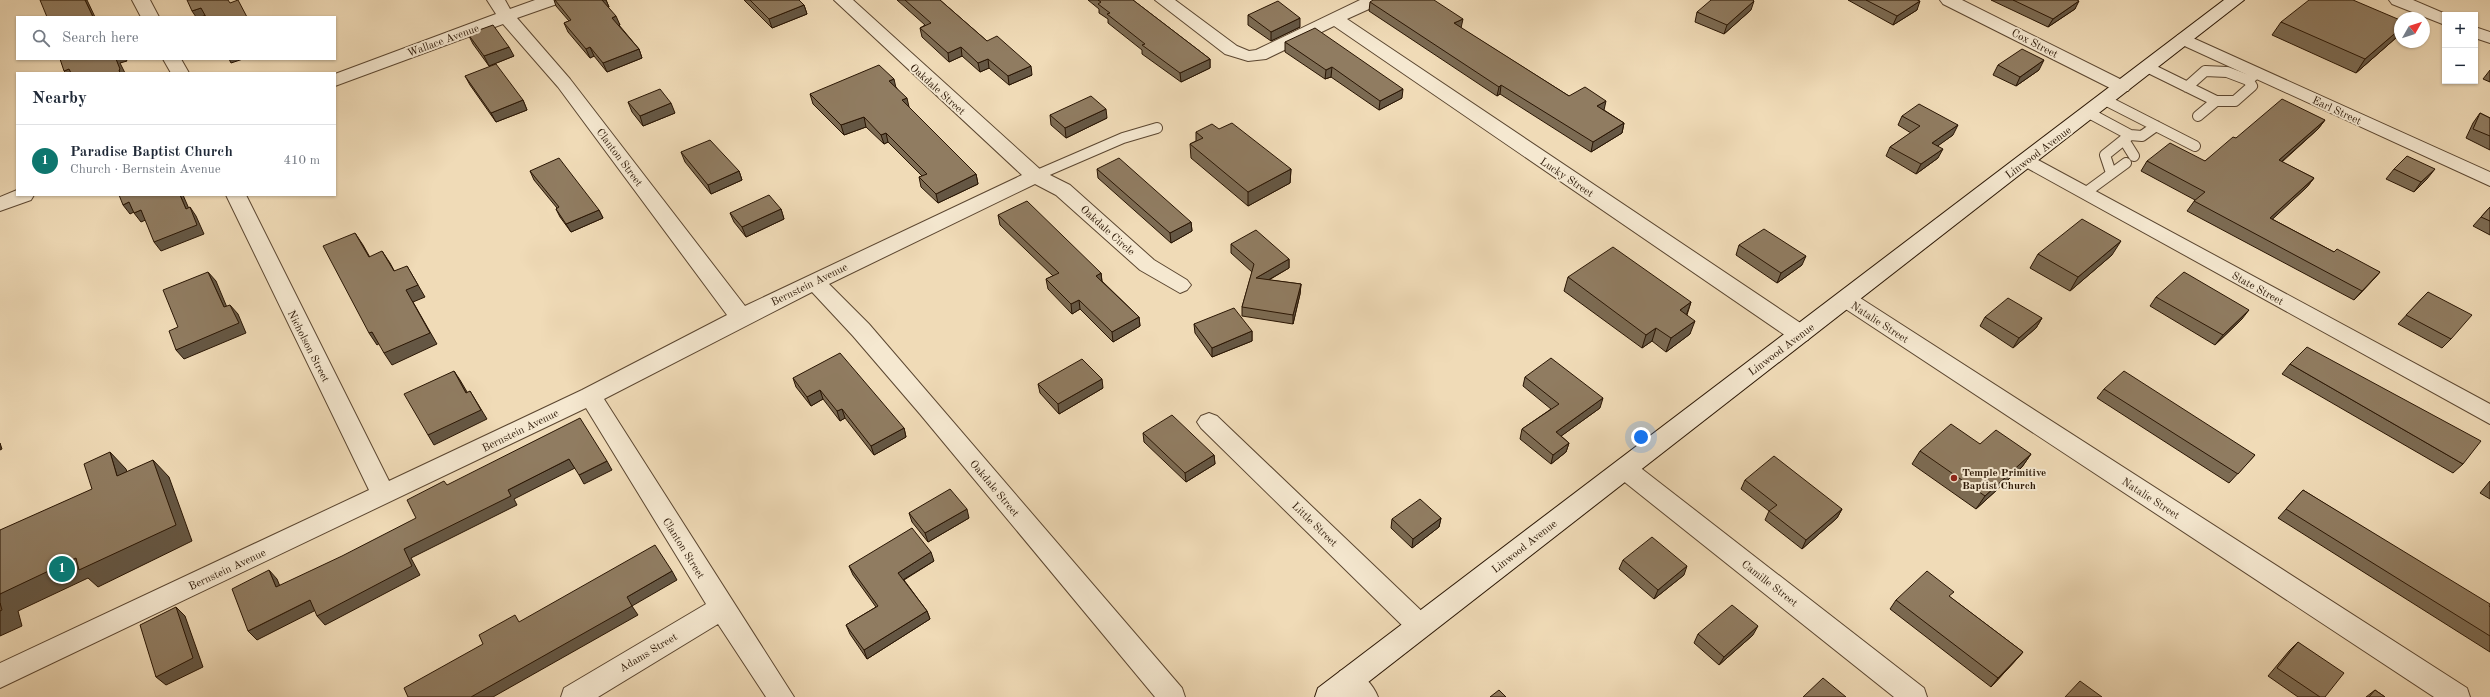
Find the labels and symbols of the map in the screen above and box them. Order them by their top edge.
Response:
north arrow [2394,12,2430,48]
street label: Wallace Avenue [406,23,481,59]
street label: Cox Street [2009,28,2059,61]
street label: Oakdale Street [907,63,967,118]
street label: Earl Street [2310,95,2363,128]
street label: Linwood Avenue [2004,125,2074,181]
street label: Clanton Street [594,127,644,189]
street label: Lucky Street [1537,156,1595,200]
street label: Oakdale Circle [1078,204,1136,258]
street label: Bernstein Avenue [770,262,850,309]
street label: State Street [2230,271,2285,308]
street label: Natalie Street [1848,301,1910,346]
street label: Nicholson Street [285,309,331,385]
street label: Linwood Avenue [1747,322,1817,378]
street label: Bernstein Avenue [481,408,561,455]
your location [1631,427,1651,447]
street label: Oakdale Street [967,459,1021,520]
place label: Temple Primitive Baptist Church [1962,468,2046,492]
marker: Temple Primitive Baptist Church [1949,473,1959,483]
street label: Natalie Street [2119,477,2181,522]
street label: Little Street [1289,501,1339,549]
street label: Clanton Street [660,517,706,581]
street label: Linwood Avenue [1490,519,1559,576]
street label: Bernstein Avenue [187,548,268,593]
pin: 1 [49,554,75,584]
street label: Camille Street [1739,559,1799,609]
street label: Adams Street [618,632,680,675]

